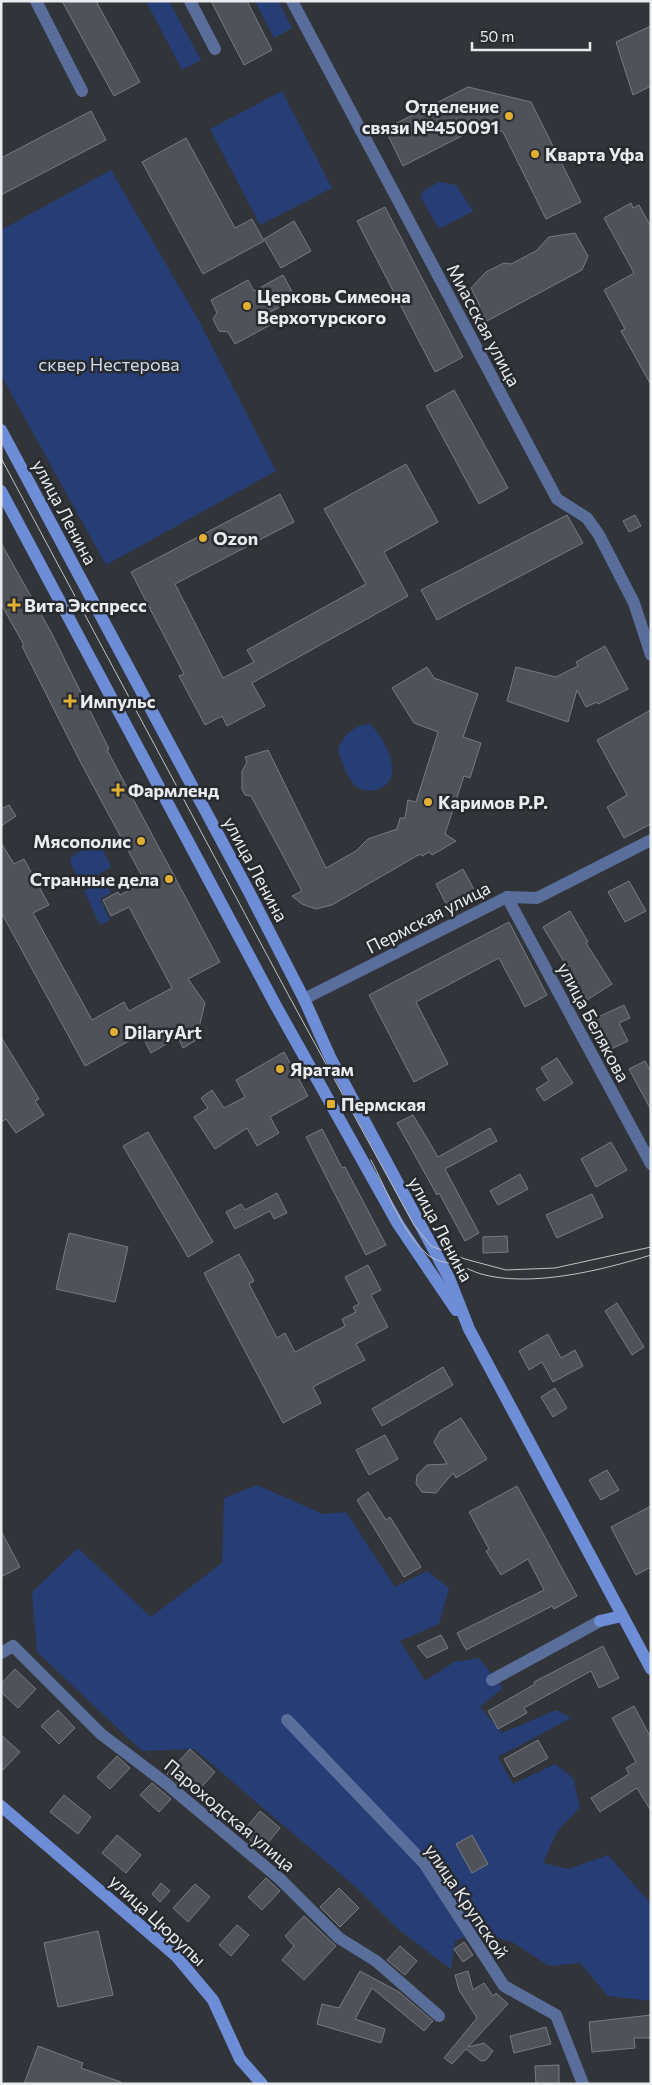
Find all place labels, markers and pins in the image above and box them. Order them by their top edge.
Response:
place label: Отделение связи №450091 [362,95,499,138]
marker: Отделение связи №450091 [503,110,515,122]
place label: Кварта Уфа [545,143,644,165]
marker: Кварта Уфа [529,148,541,160]
place label: Церковь Симеона Верхотурского [257,285,411,328]
marker: Церковь Симеона Верхотурского [241,300,253,312]
place label: Ozon [213,527,258,549]
marker: Ozon [197,532,209,544]
place label: Вита Экспресс [24,594,147,616]
marker: Вита Экспресс [8,599,20,611]
place label: Импульс [80,690,156,712]
marker: Импульс [64,695,76,707]
place label: Фармленд [128,779,219,801]
marker: Фармленд [112,784,124,796]
place label: Каримов Р.Р. [438,791,548,813]
marker: Каримов Р.Р. [422,796,434,808]
place label: Мясополис [33,830,131,852]
marker: Мясополис [135,835,147,847]
place label: Странные дела [30,868,159,890]
marker: Странные дела [163,873,175,885]
place label: DilaryArt [124,1021,202,1043]
marker: DilaryArt [108,1026,120,1038]
place label: Яратам [290,1058,354,1080]
marker: Яратам [274,1063,286,1075]
place label: Пермская [341,1093,426,1115]
marker: Пермская [325,1098,337,1110]

